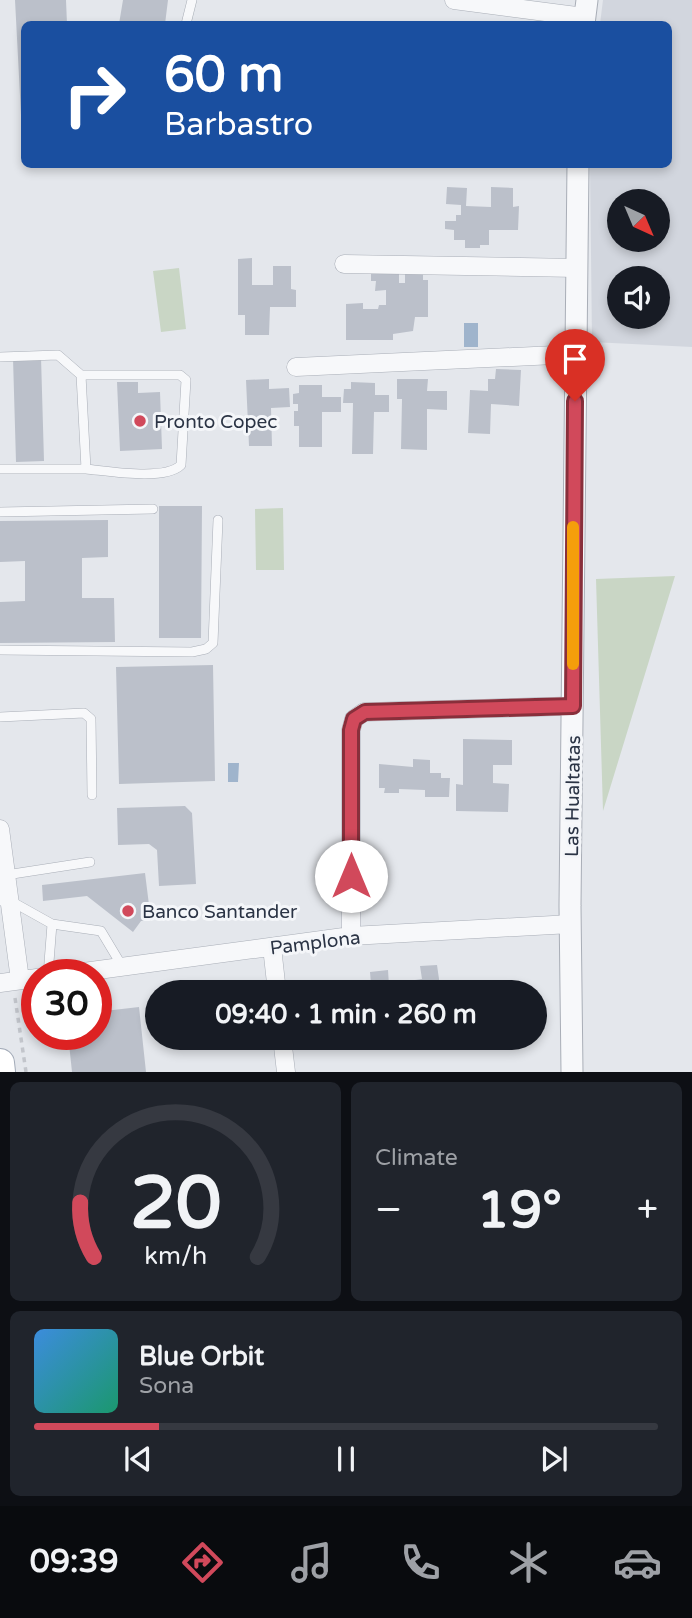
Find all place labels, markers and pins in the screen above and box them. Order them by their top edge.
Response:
pin [545,329,605,401]
place label: Pronto Copec [154,411,277,433]
marker: Pronto Copec [132,413,148,429]
place label: Banco Santander [142,901,298,923]
marker: Banco Santander [120,903,136,919]

